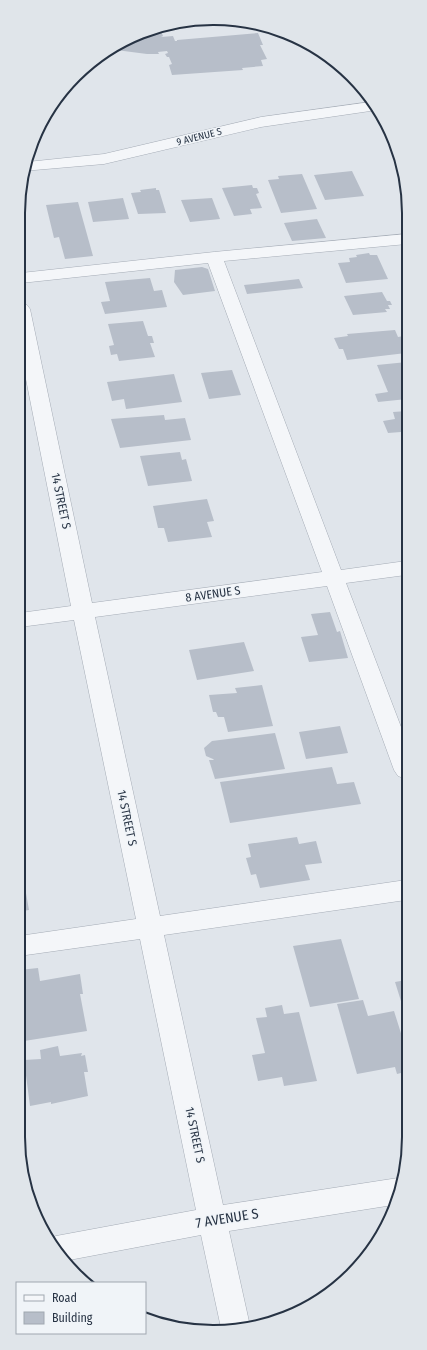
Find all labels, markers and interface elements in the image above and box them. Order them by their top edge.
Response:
street label: 9 AVENUE S [175,126,223,148]
street label: 14 STREET S [48,472,74,530]
street label: 8 AVENUE S [185,583,241,605]
street label: 14 STREET S [114,789,140,847]
street label: 14 STREET S [182,1106,208,1164]
street label: 7 AVENUE S [194,1205,260,1232]
legend [16,1282,146,1334]
text: Road [52,1291,77,1305]
text: Building [52,1311,93,1325]

